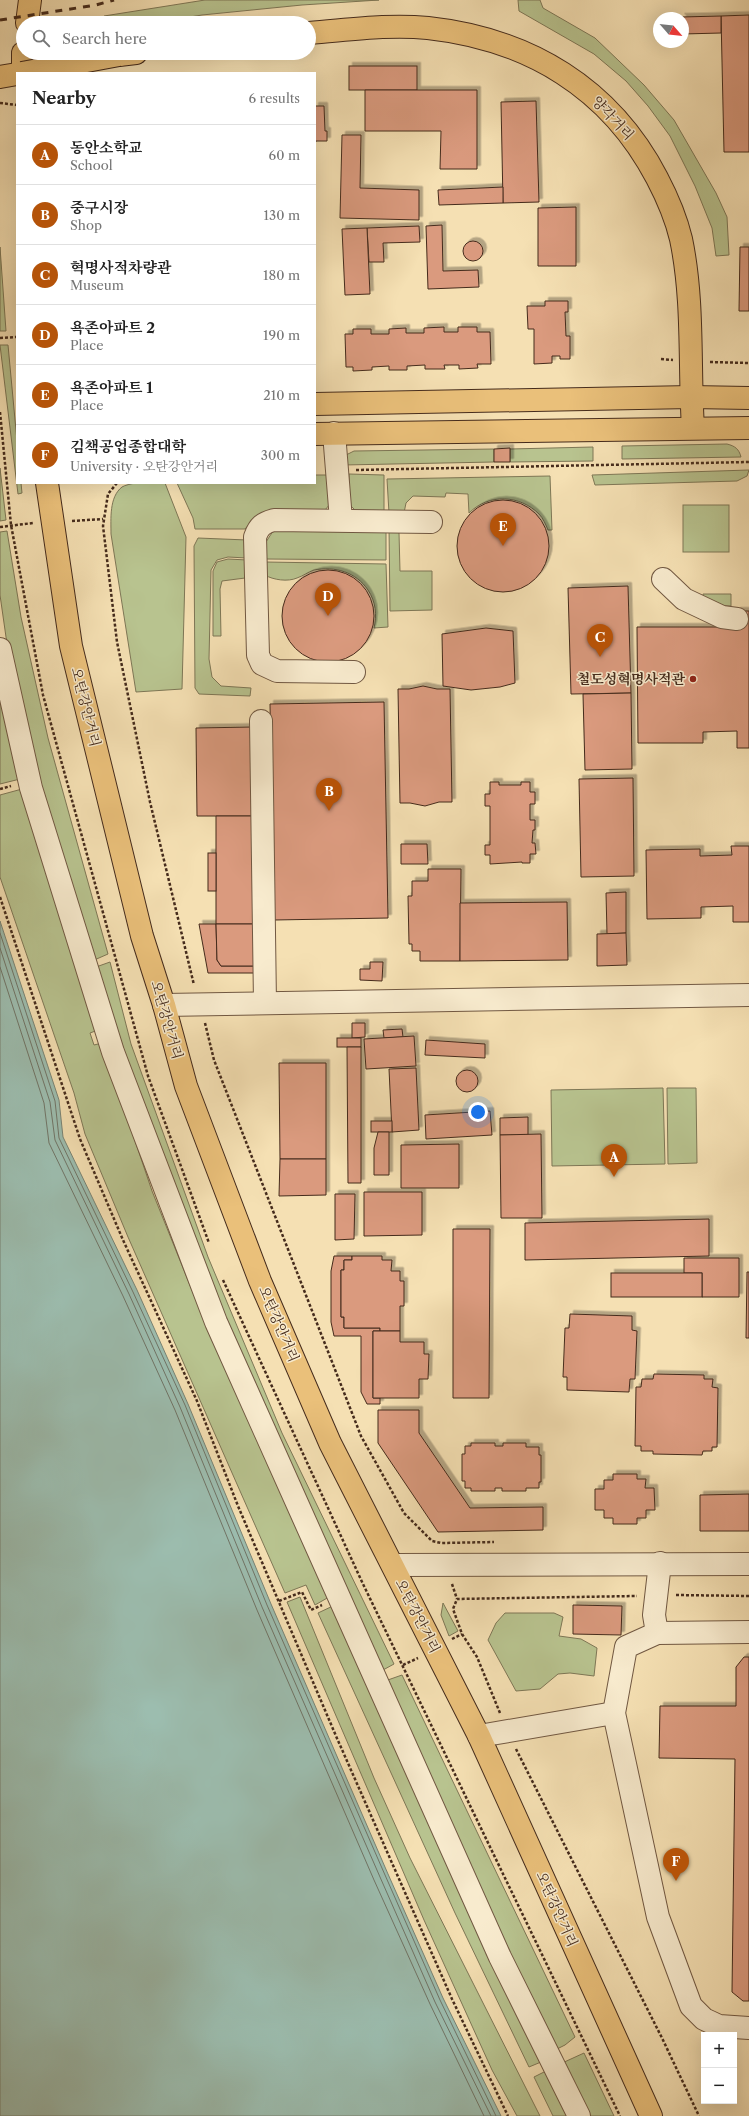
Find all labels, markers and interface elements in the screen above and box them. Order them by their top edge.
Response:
north arrow [653,12,689,48]
search box [16,16,316,60]
icon: search [30,27,52,49]
text: Search here [62,29,147,48]
text: Nearby [32,88,96,108]
text: 6 results [249,90,300,106]
street label: 양각거리 [588,92,638,144]
text: 동안소학교 [70,138,142,157]
text: A [40,147,50,163]
text: 60 m [269,147,300,163]
text: School [70,157,113,173]
text: 중구시장 [70,198,128,217]
text: B [40,207,50,223]
text: 130 m [264,207,300,223]
text: Shop [70,217,102,233]
text: 혁명사적차량관 [70,258,171,277]
text: C [40,267,50,283]
text: 180 m [263,267,300,283]
text: Museum [70,277,124,293]
text: 욕존아파트 2 [70,318,155,337]
text: D [39,327,51,343]
text: 190 m [263,327,300,343]
text: Place [70,337,103,353]
text: 욕존아파트 1 [70,378,153,397]
text: E [40,387,50,403]
text: 210 m [263,387,300,403]
text: Place [70,397,103,413]
text: 김책공업종합대학 [70,437,186,456]
text: F [41,447,49,463]
text: 300 m [261,447,300,463]
text: University · 오탄강안거리 [70,458,218,474]
pin: E [490,513,516,546]
pin: D [315,583,341,616]
pin: C [587,624,613,657]
street label: 오탄강안거리 [67,665,105,749]
place label: 철도성혁명사적관 [577,670,685,688]
marker: 철도성혁명사적관 [688,674,698,684]
pin: B [316,778,342,811]
street label: 오탄강안거리 [147,979,187,1061]
your location [468,1102,488,1122]
pin: A [601,1144,627,1177]
street label: 오탄강안거리 [255,1283,303,1365]
street label: 오탄강안거리 [392,1576,444,1656]
pin: F [663,1848,689,1881]
street label: 오탄강안거리 [532,1868,582,1950]
map controls [701,2032,737,2104]
button: + [701,2032,737,2068]
button: − [701,2068,737,2104]

